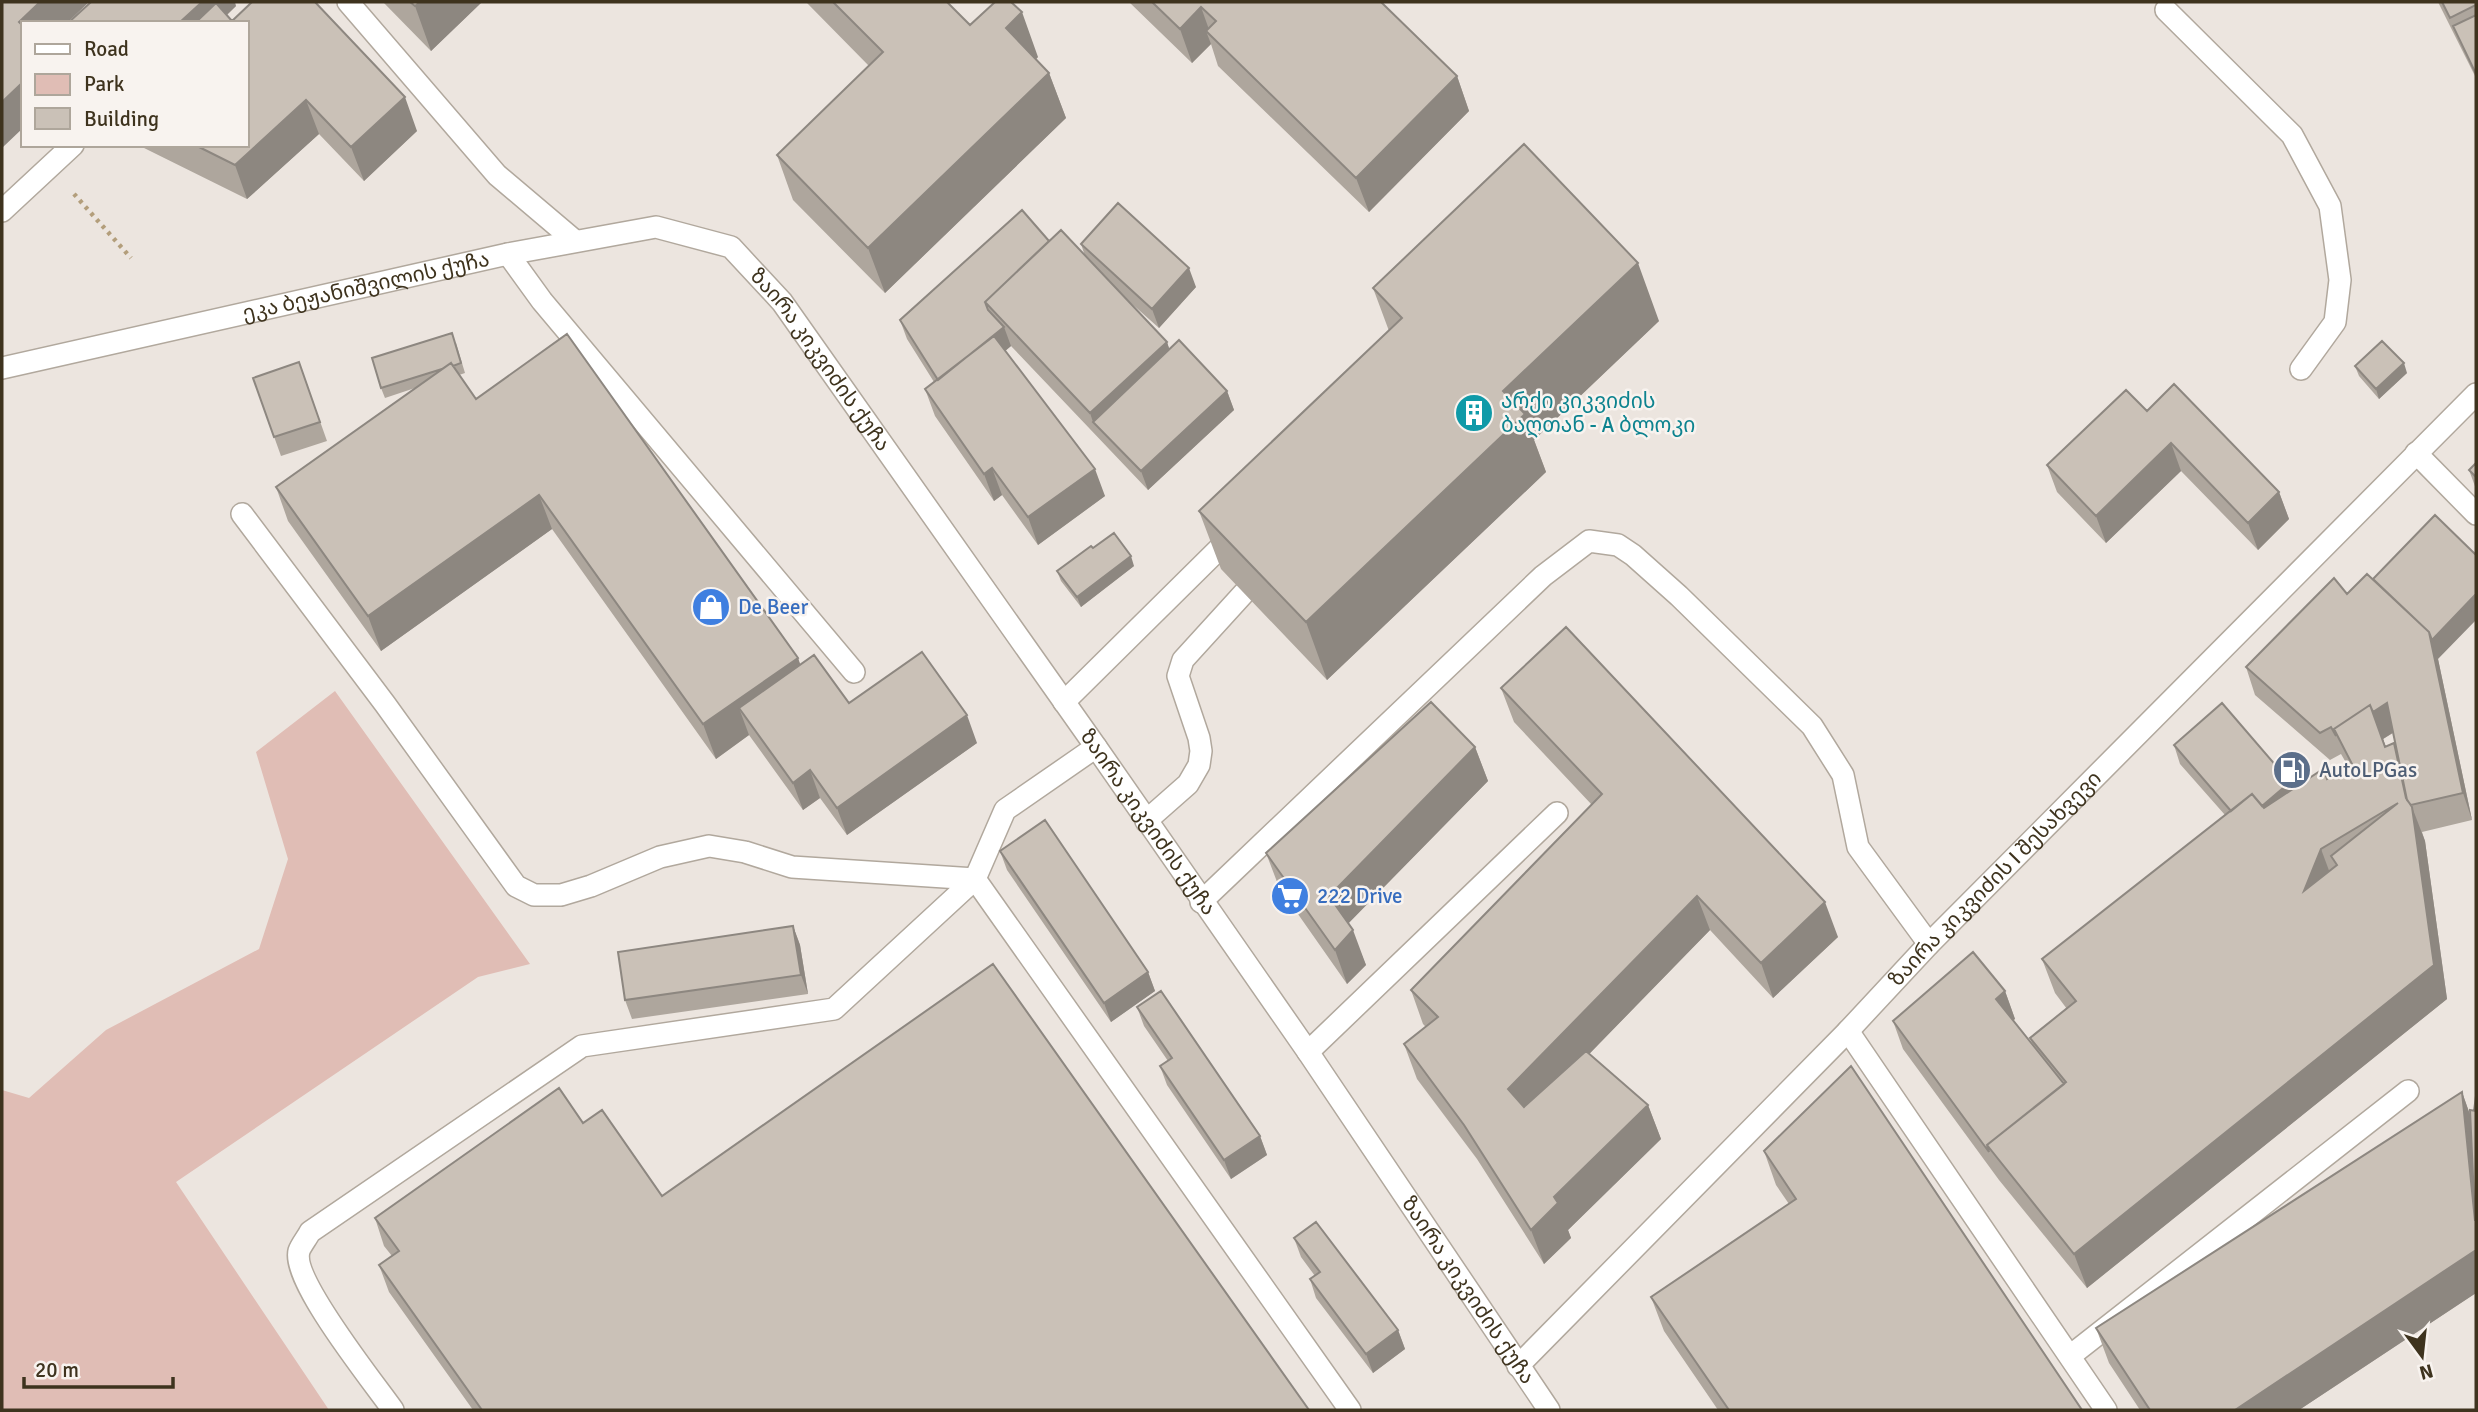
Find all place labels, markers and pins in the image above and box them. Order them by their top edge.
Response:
place label: არქი კიკვიძის ბაღთან - A ბლოკი [1501,388,1695,438]
building icon: არქი კიკვიძის ბაღთან - A ბლოკი [1453,392,1495,434]
shop icon: De Beer [690,586,732,628]
place label: De Beer [738,594,808,620]
fuel station icon: AutoLPGas [2271,749,2313,791]
place label: AutoLPGas [2319,757,2417,783]
supermarket icon: 222 Drive [1269,875,1311,917]
place label: 222 Drive [1317,883,1403,909]

